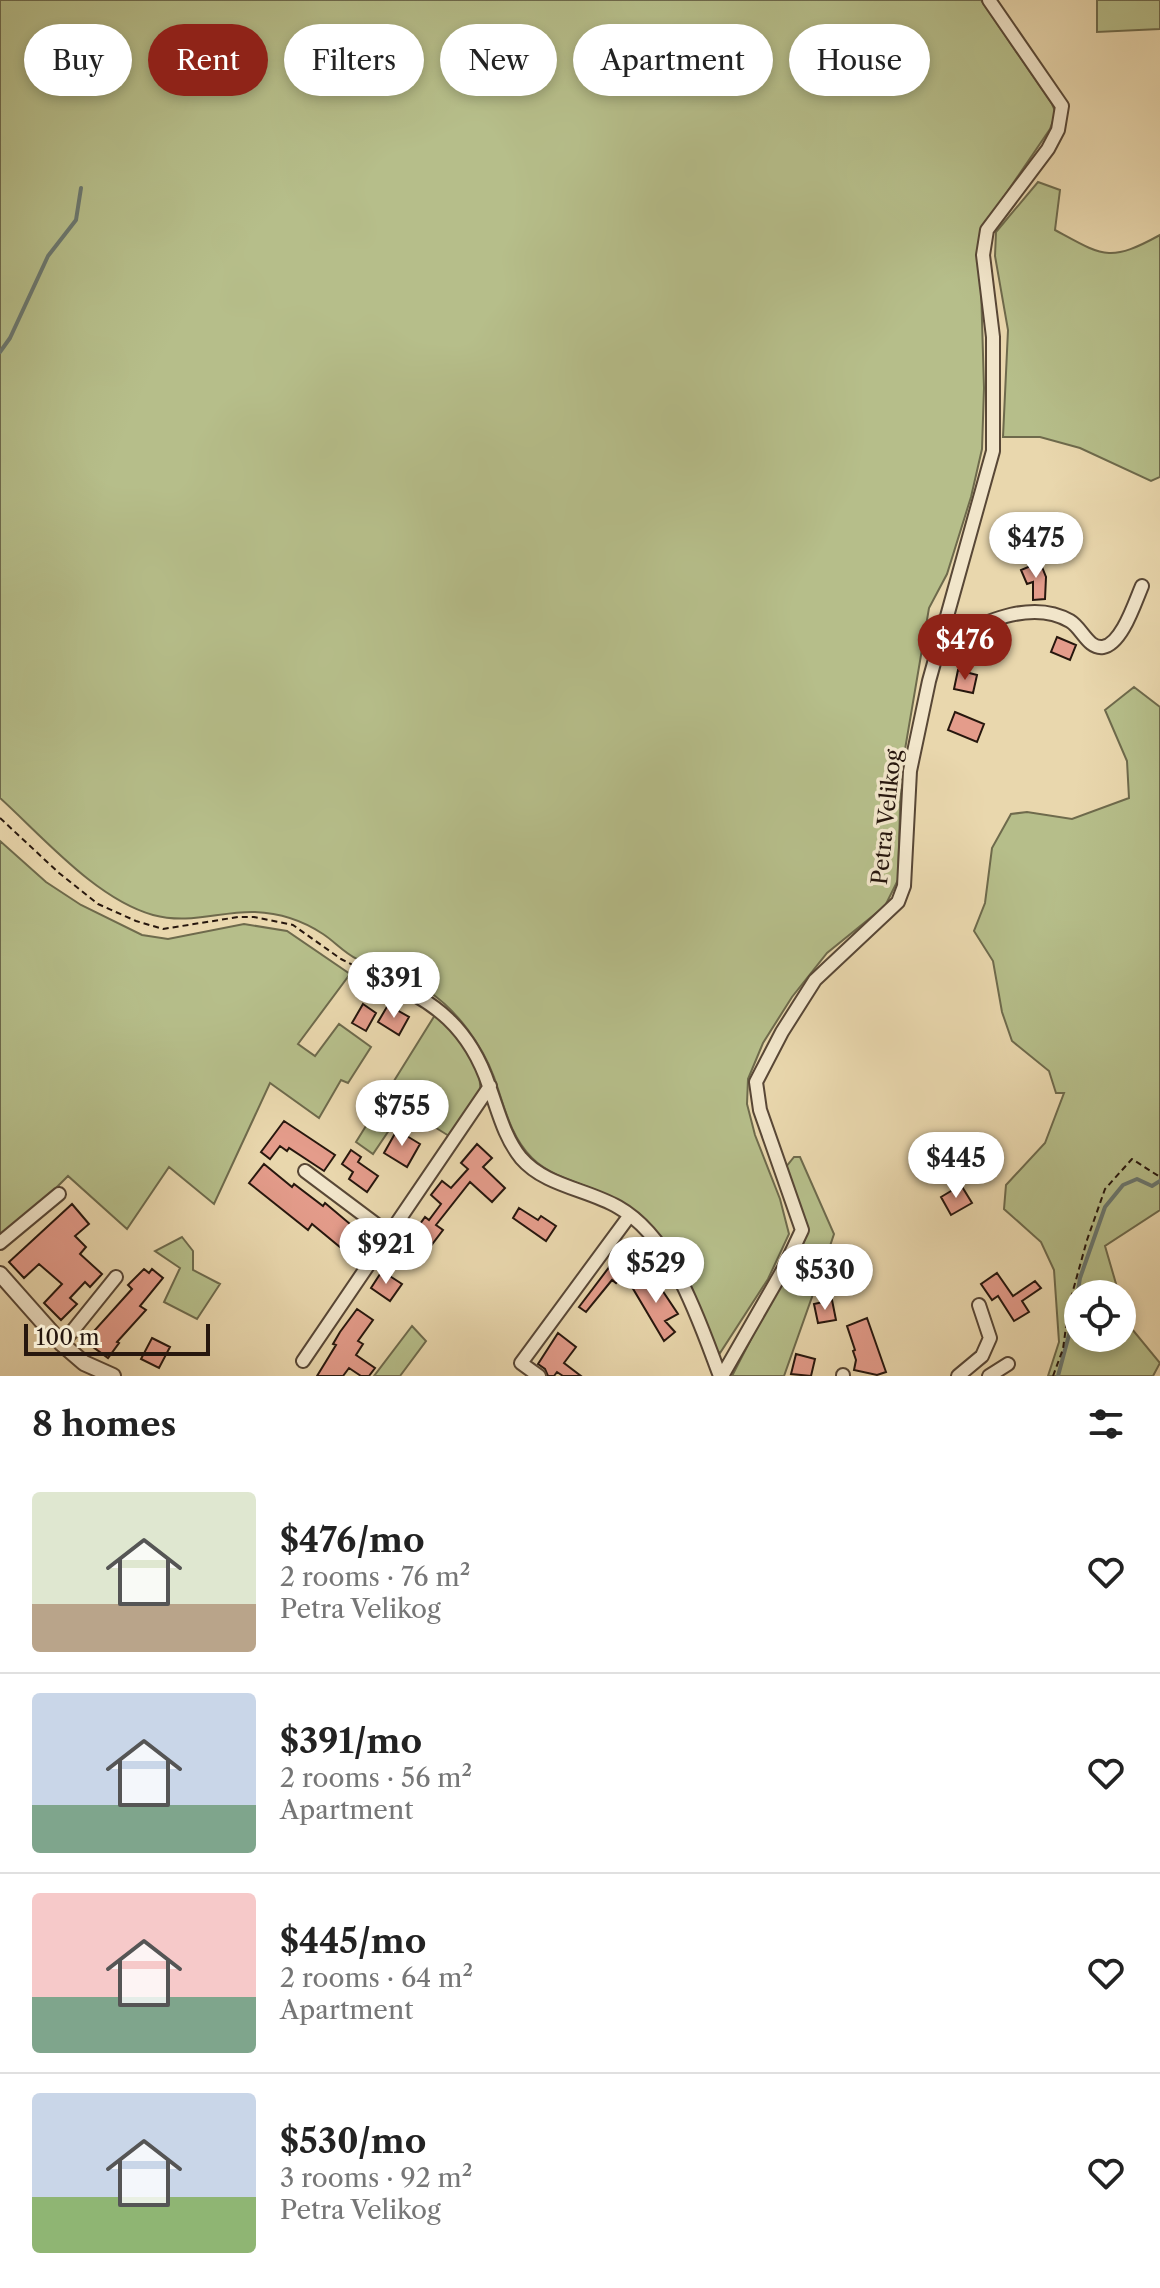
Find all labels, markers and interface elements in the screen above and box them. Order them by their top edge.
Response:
chip: Buy [24,24,132,96]
chip: Rent [148,24,268,96]
chip: Filters [284,24,424,96]
chip: New [440,24,557,96]
chip: Apartment [573,24,773,96]
chip: House [789,24,930,96]
pin: $475 [989,512,1083,580]
text: $475 [1007,522,1065,554]
pin: $476 [918,614,1012,682]
text: $476 [936,624,994,656]
street label: Petra Velikog [866,748,907,886]
pin: $391 [347,952,441,1020]
text: $391 [366,962,422,994]
pin: $755 [355,1080,449,1148]
text: $755 [374,1090,430,1122]
pin: $445 [909,1132,1003,1200]
text: $445 [926,1142,986,1174]
pin: $921 [339,1218,433,1286]
text: $921 [357,1228,415,1260]
pin: $529 [609,1237,703,1305]
pin: $530 [778,1244,872,1312]
text: $529 [626,1247,686,1279]
text: $530 [795,1254,855,1286]
map controls [1064,1280,1136,1352]
button: locate [1064,1280,1136,1352]
scale bar [24,1320,210,1356]
text: 100 m [36,1324,99,1351]
icon: filters [1084,1402,1128,1446]
text: 8 homes [32,1403,176,1445]
text: $476/mo [280,1519,425,1561]
icon: home [96,1524,192,1620]
icon: heart [1084,1550,1128,1594]
text: 2 rooms · 76 m² [280,1561,470,1593]
text: Petra Velikog [280,1593,441,1625]
text: $391/mo [280,1720,422,1762]
icon: home [96,1725,192,1821]
icon: heart [1084,1751,1128,1795]
text: 2 rooms · 56 m² [280,1762,472,1794]
text: Apartment [280,1794,413,1826]
text: $445/mo [280,1920,426,1962]
icon: home [96,1925,192,2021]
icon: heart [1084,1951,1128,1995]
text: 2 rooms · 64 m² [280,1962,473,1994]
text: Apartment [280,1994,413,2026]
text: $530/mo [280,2120,426,2162]
icon: home [96,2125,192,2221]
icon: heart [1084,2151,1128,2195]
text: 3 rooms · 92 m² [280,2162,472,2194]
text: Petra Velikog [280,2194,441,2226]

